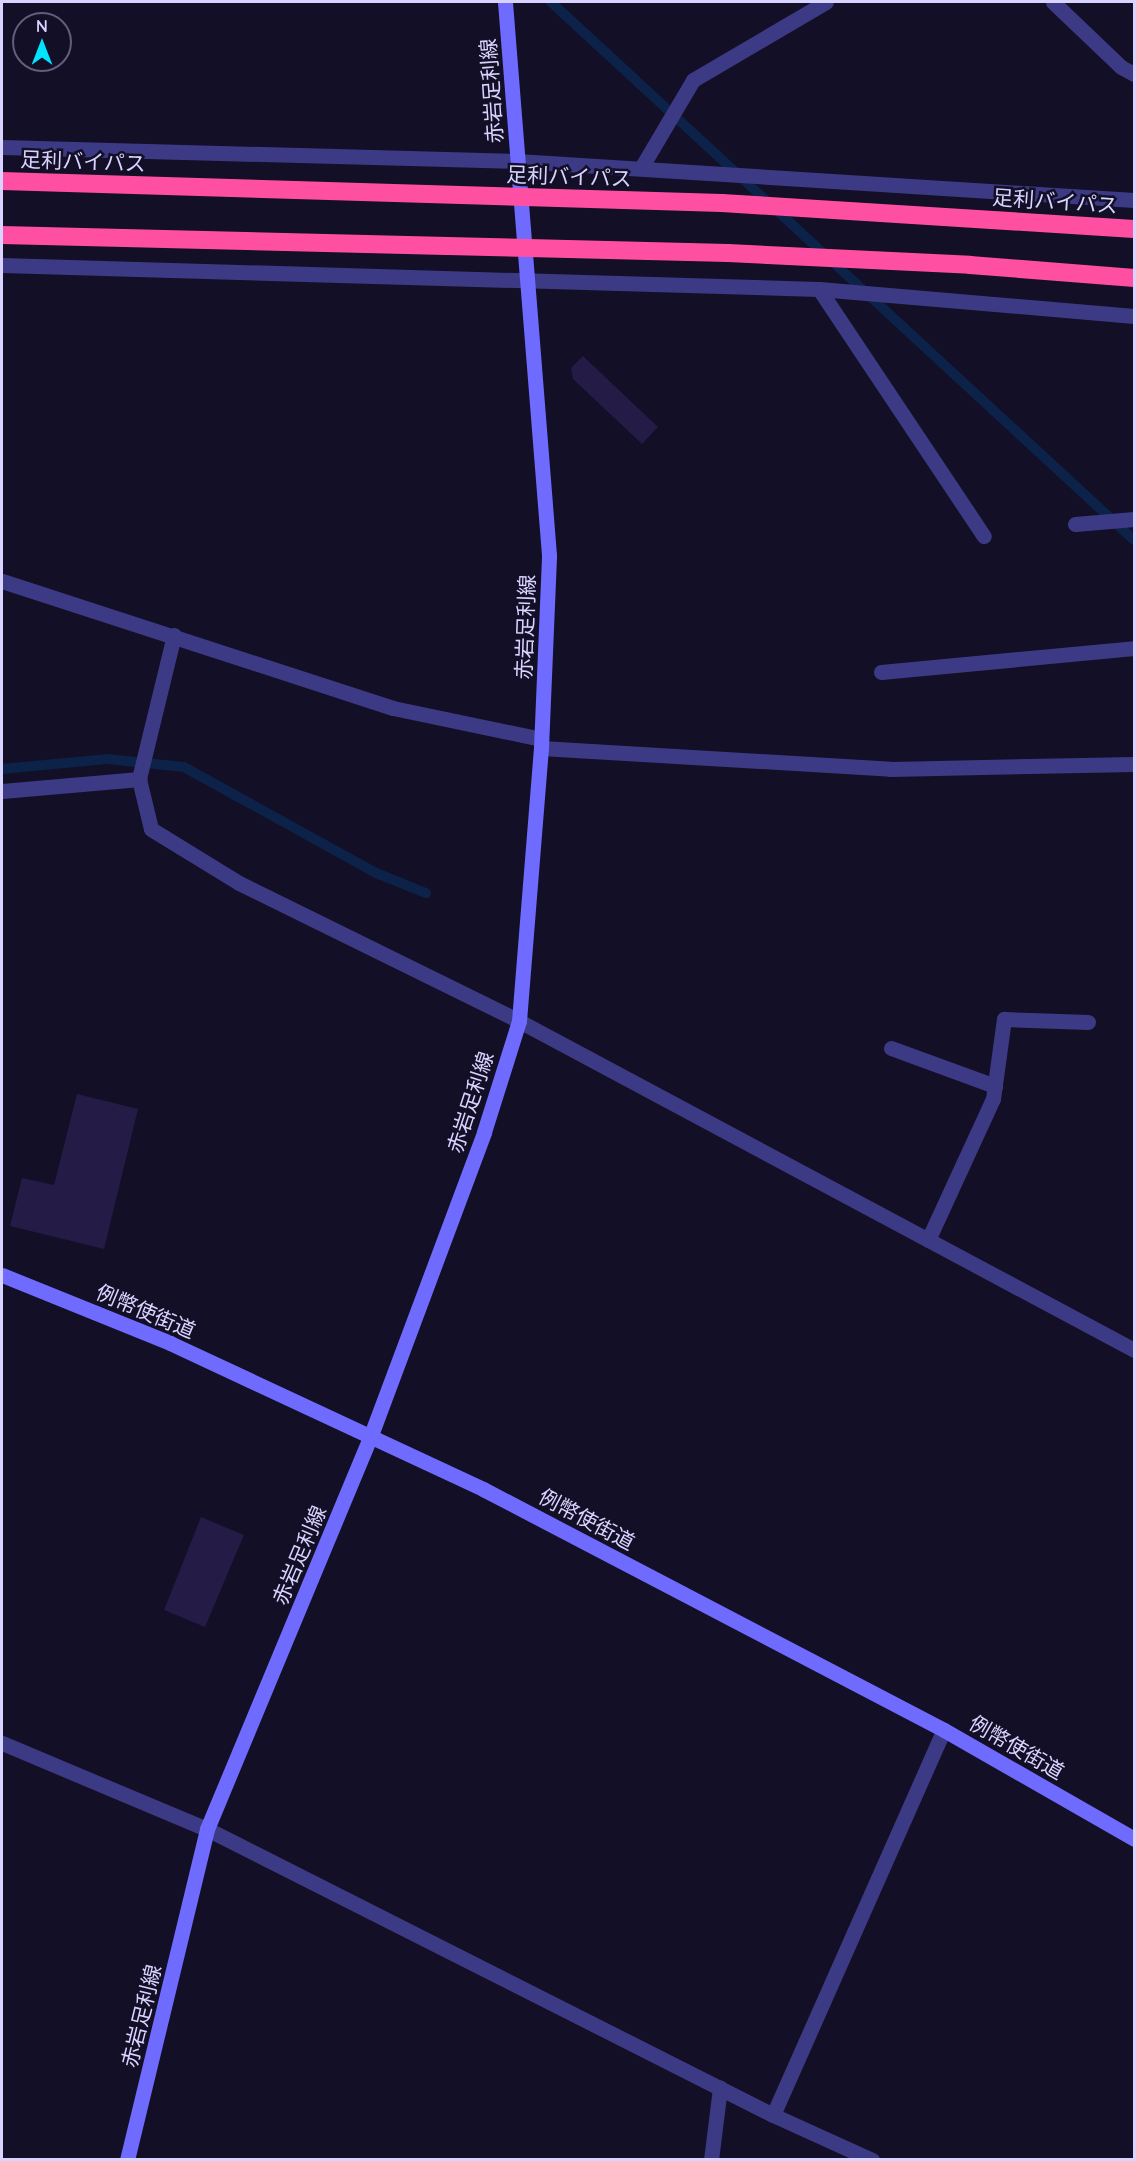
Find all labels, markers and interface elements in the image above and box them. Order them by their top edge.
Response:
north arrow [12,12,72,72]
text: N [36,16,48,36]
street label: 赤岩足利線 [475,38,507,144]
street label: 足利バイパス [20,146,146,176]
street label: 足利バイパス [506,161,632,191]
street label: 足利バイパス [991,184,1119,218]
street label: 赤岩足利線 [511,574,539,680]
street label: 赤岩足利線 [442,1048,498,1156]
street label: 例幣使街道 [93,1279,199,1343]
street label: 例幣使街道 [535,1483,639,1555]
street label: 赤岩足利線 [267,1502,331,1608]
street label: 例幣使街道 [965,1710,1069,1784]
street label: 赤岩足利線 [116,1962,166,2070]

